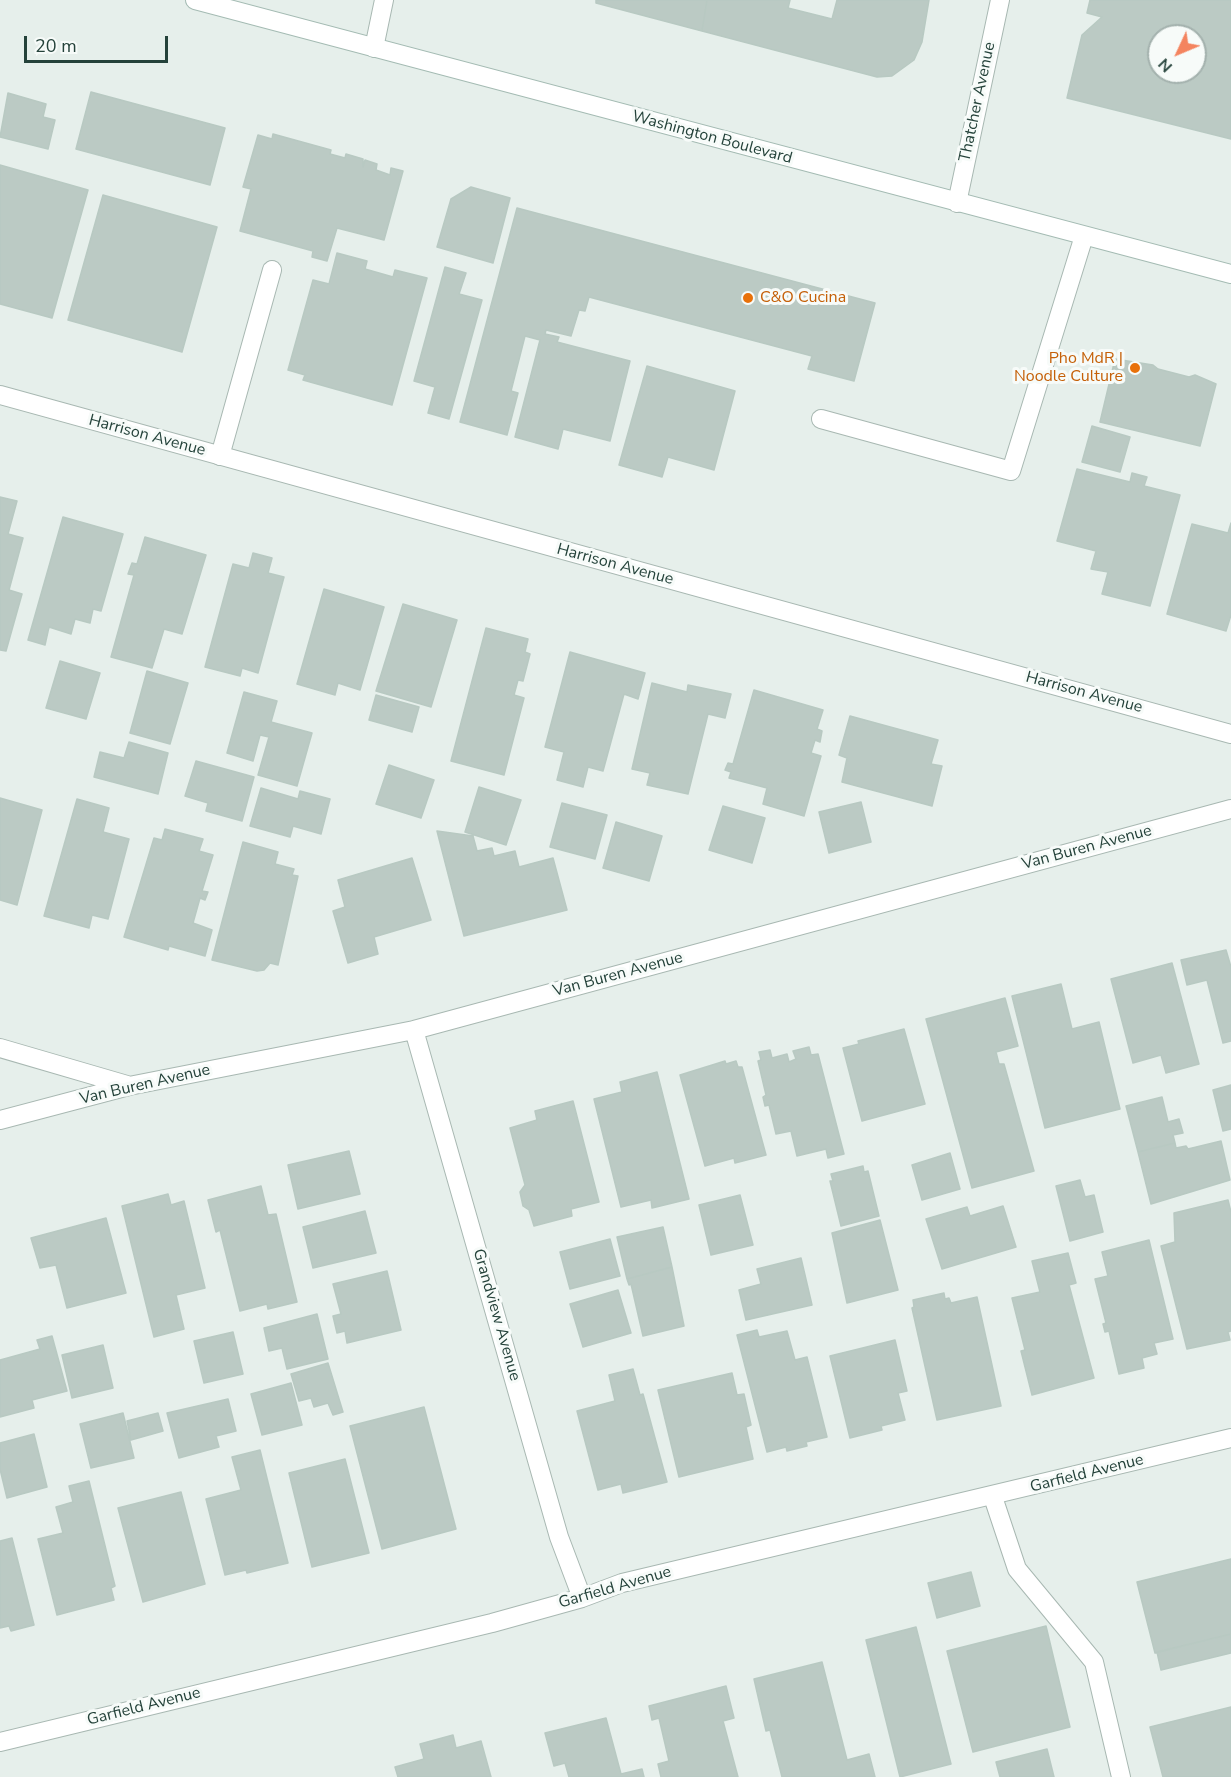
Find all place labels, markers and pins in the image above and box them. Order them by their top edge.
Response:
place label: C&O Cucina [760,288,846,308]
marker: C&O Cucina [741,291,755,305]
place label: Pho MdR | Noodle Culture [1014,349,1123,387]
marker: Pho MdR | Noodle Culture [1128,361,1142,375]

